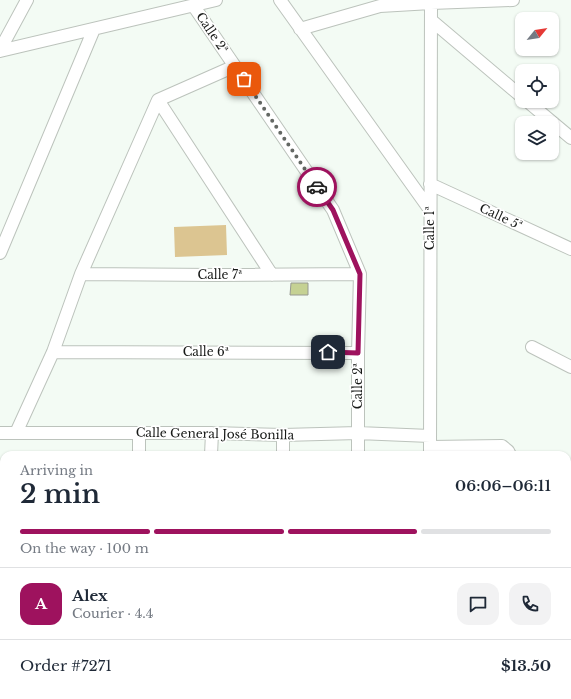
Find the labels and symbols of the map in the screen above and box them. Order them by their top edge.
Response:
street label: Calle 2ª [193,9,232,56]
north arrow [515,12,559,56]
pin [227,62,261,96]
courier [297,167,337,207]
street label: Calle 5ª [477,200,525,233]
street label: Calle 1ª [422,206,437,250]
street label: Calle 7ª [198,267,242,282]
pin [311,335,345,369]
street label: Calle 6ª [183,344,229,359]
street label: Calle 2ª [350,363,365,409]
street label: Calle General José Bonilla [136,425,295,442]

